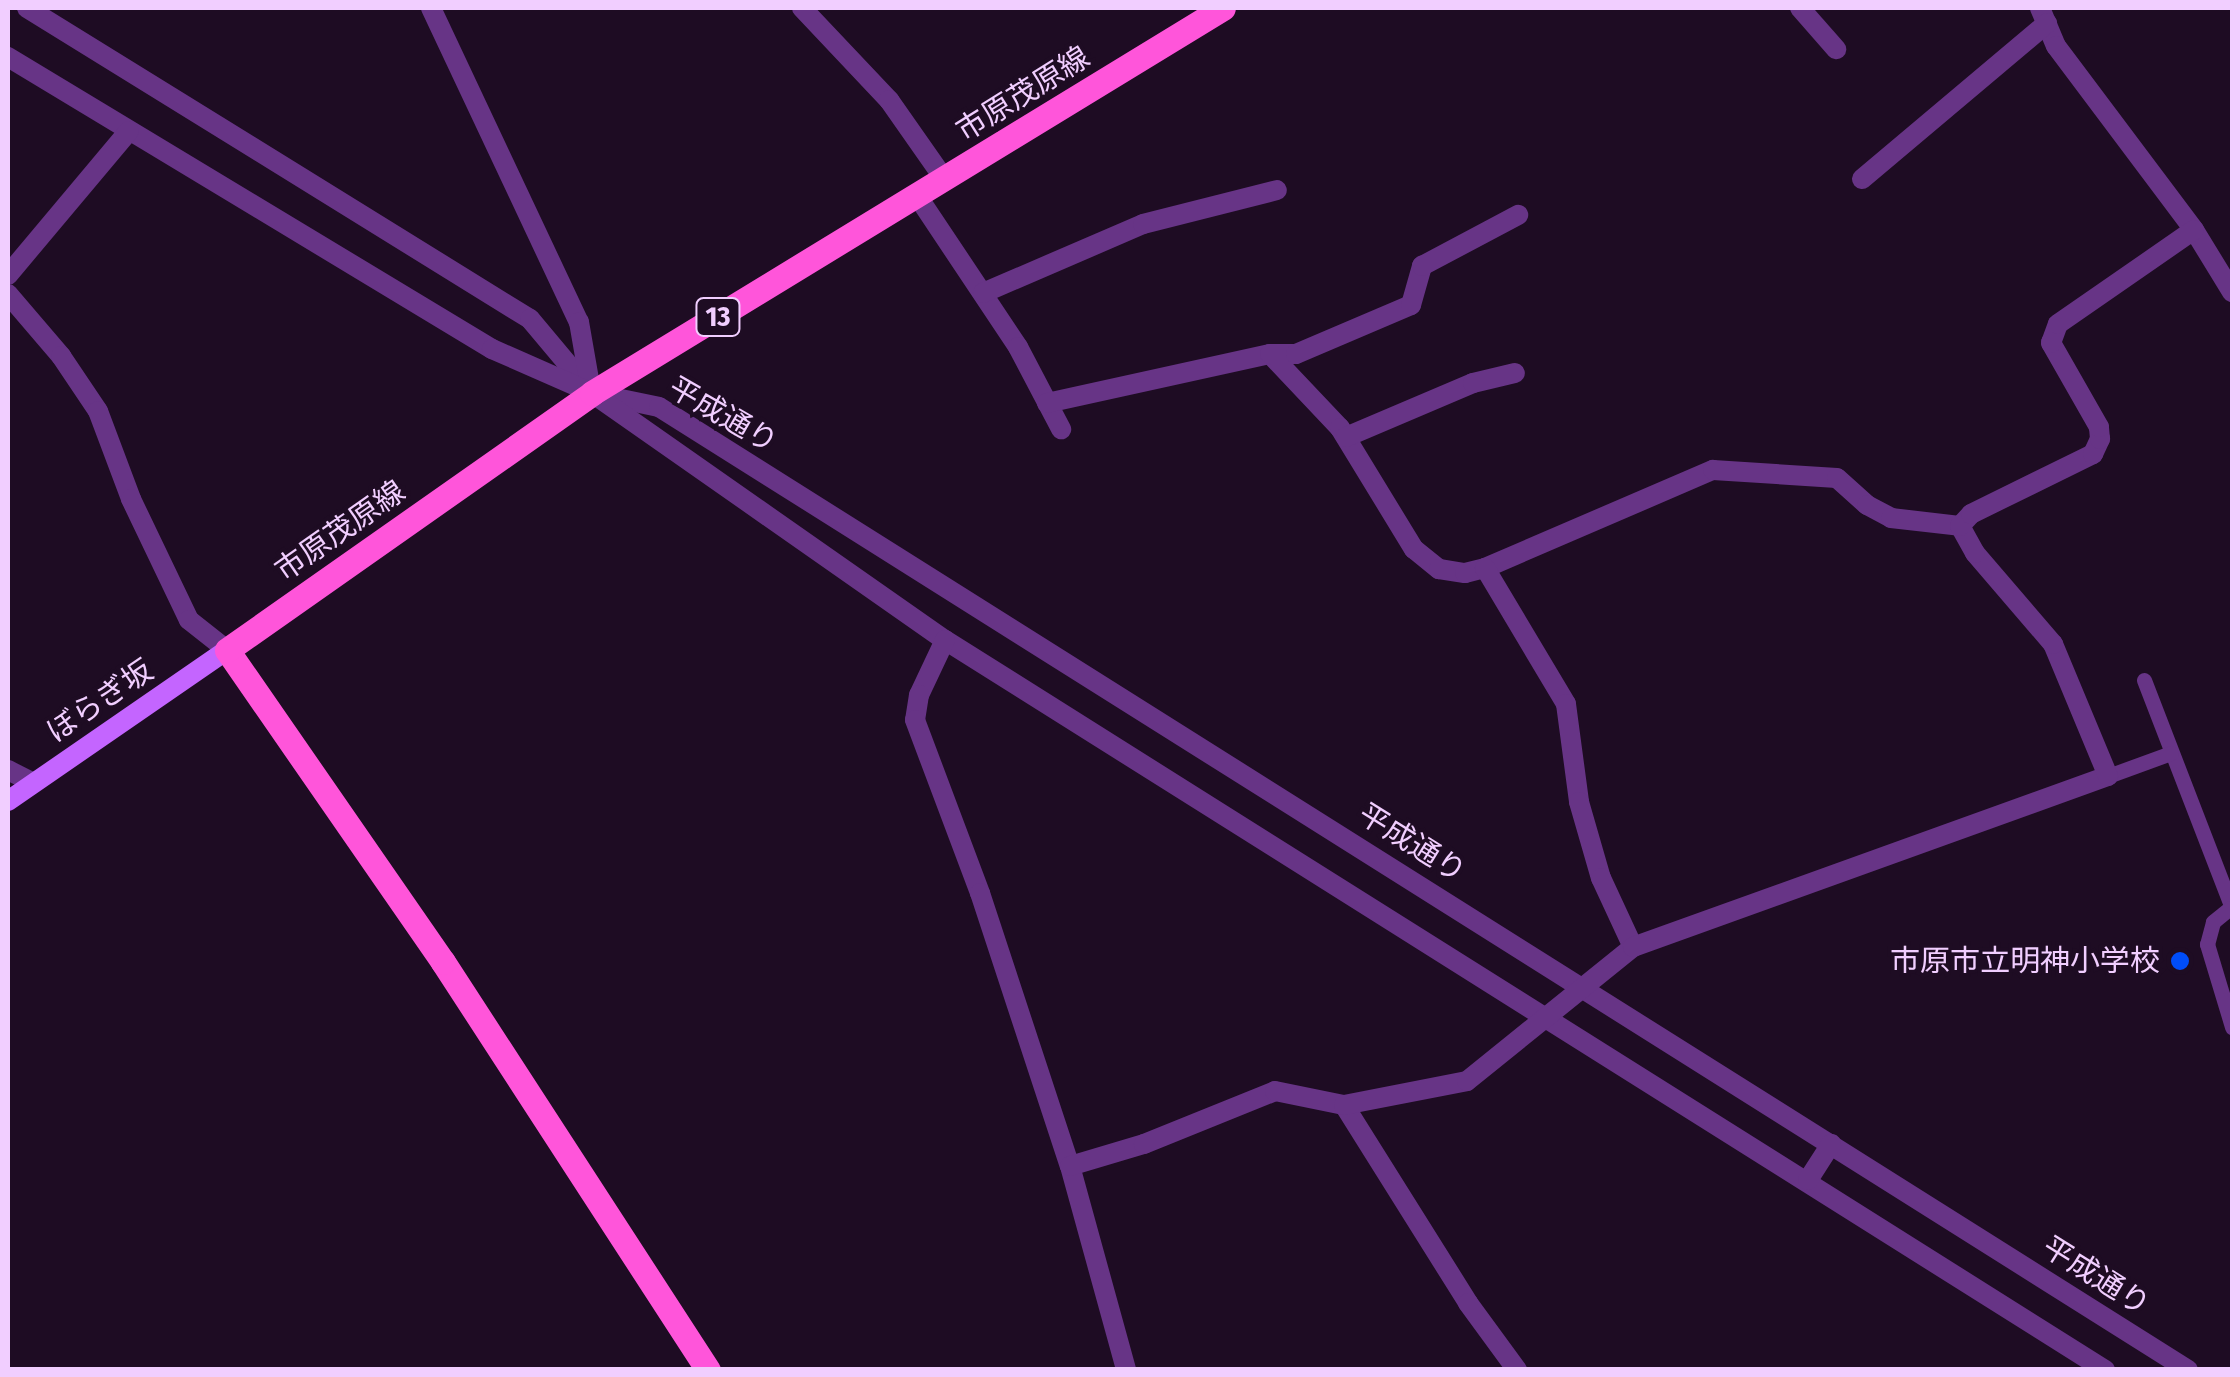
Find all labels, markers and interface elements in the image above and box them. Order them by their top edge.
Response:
street label: 市原茂原線 [950,39,1096,149]
road number: 13 [693,294,743,340]
street label: 平成通り [662,369,784,461]
street label: 市原茂原線 [268,473,412,589]
street label: ぼらぎ坂 [40,653,160,749]
street label: 平成通り [1352,796,1472,890]
place label: 市原市立明神小学校 [1890,943,2160,979]
marker: 市原市立明神小学校 [2169,950,2191,972]
street label: 平成通り [2036,1229,2156,1323]

